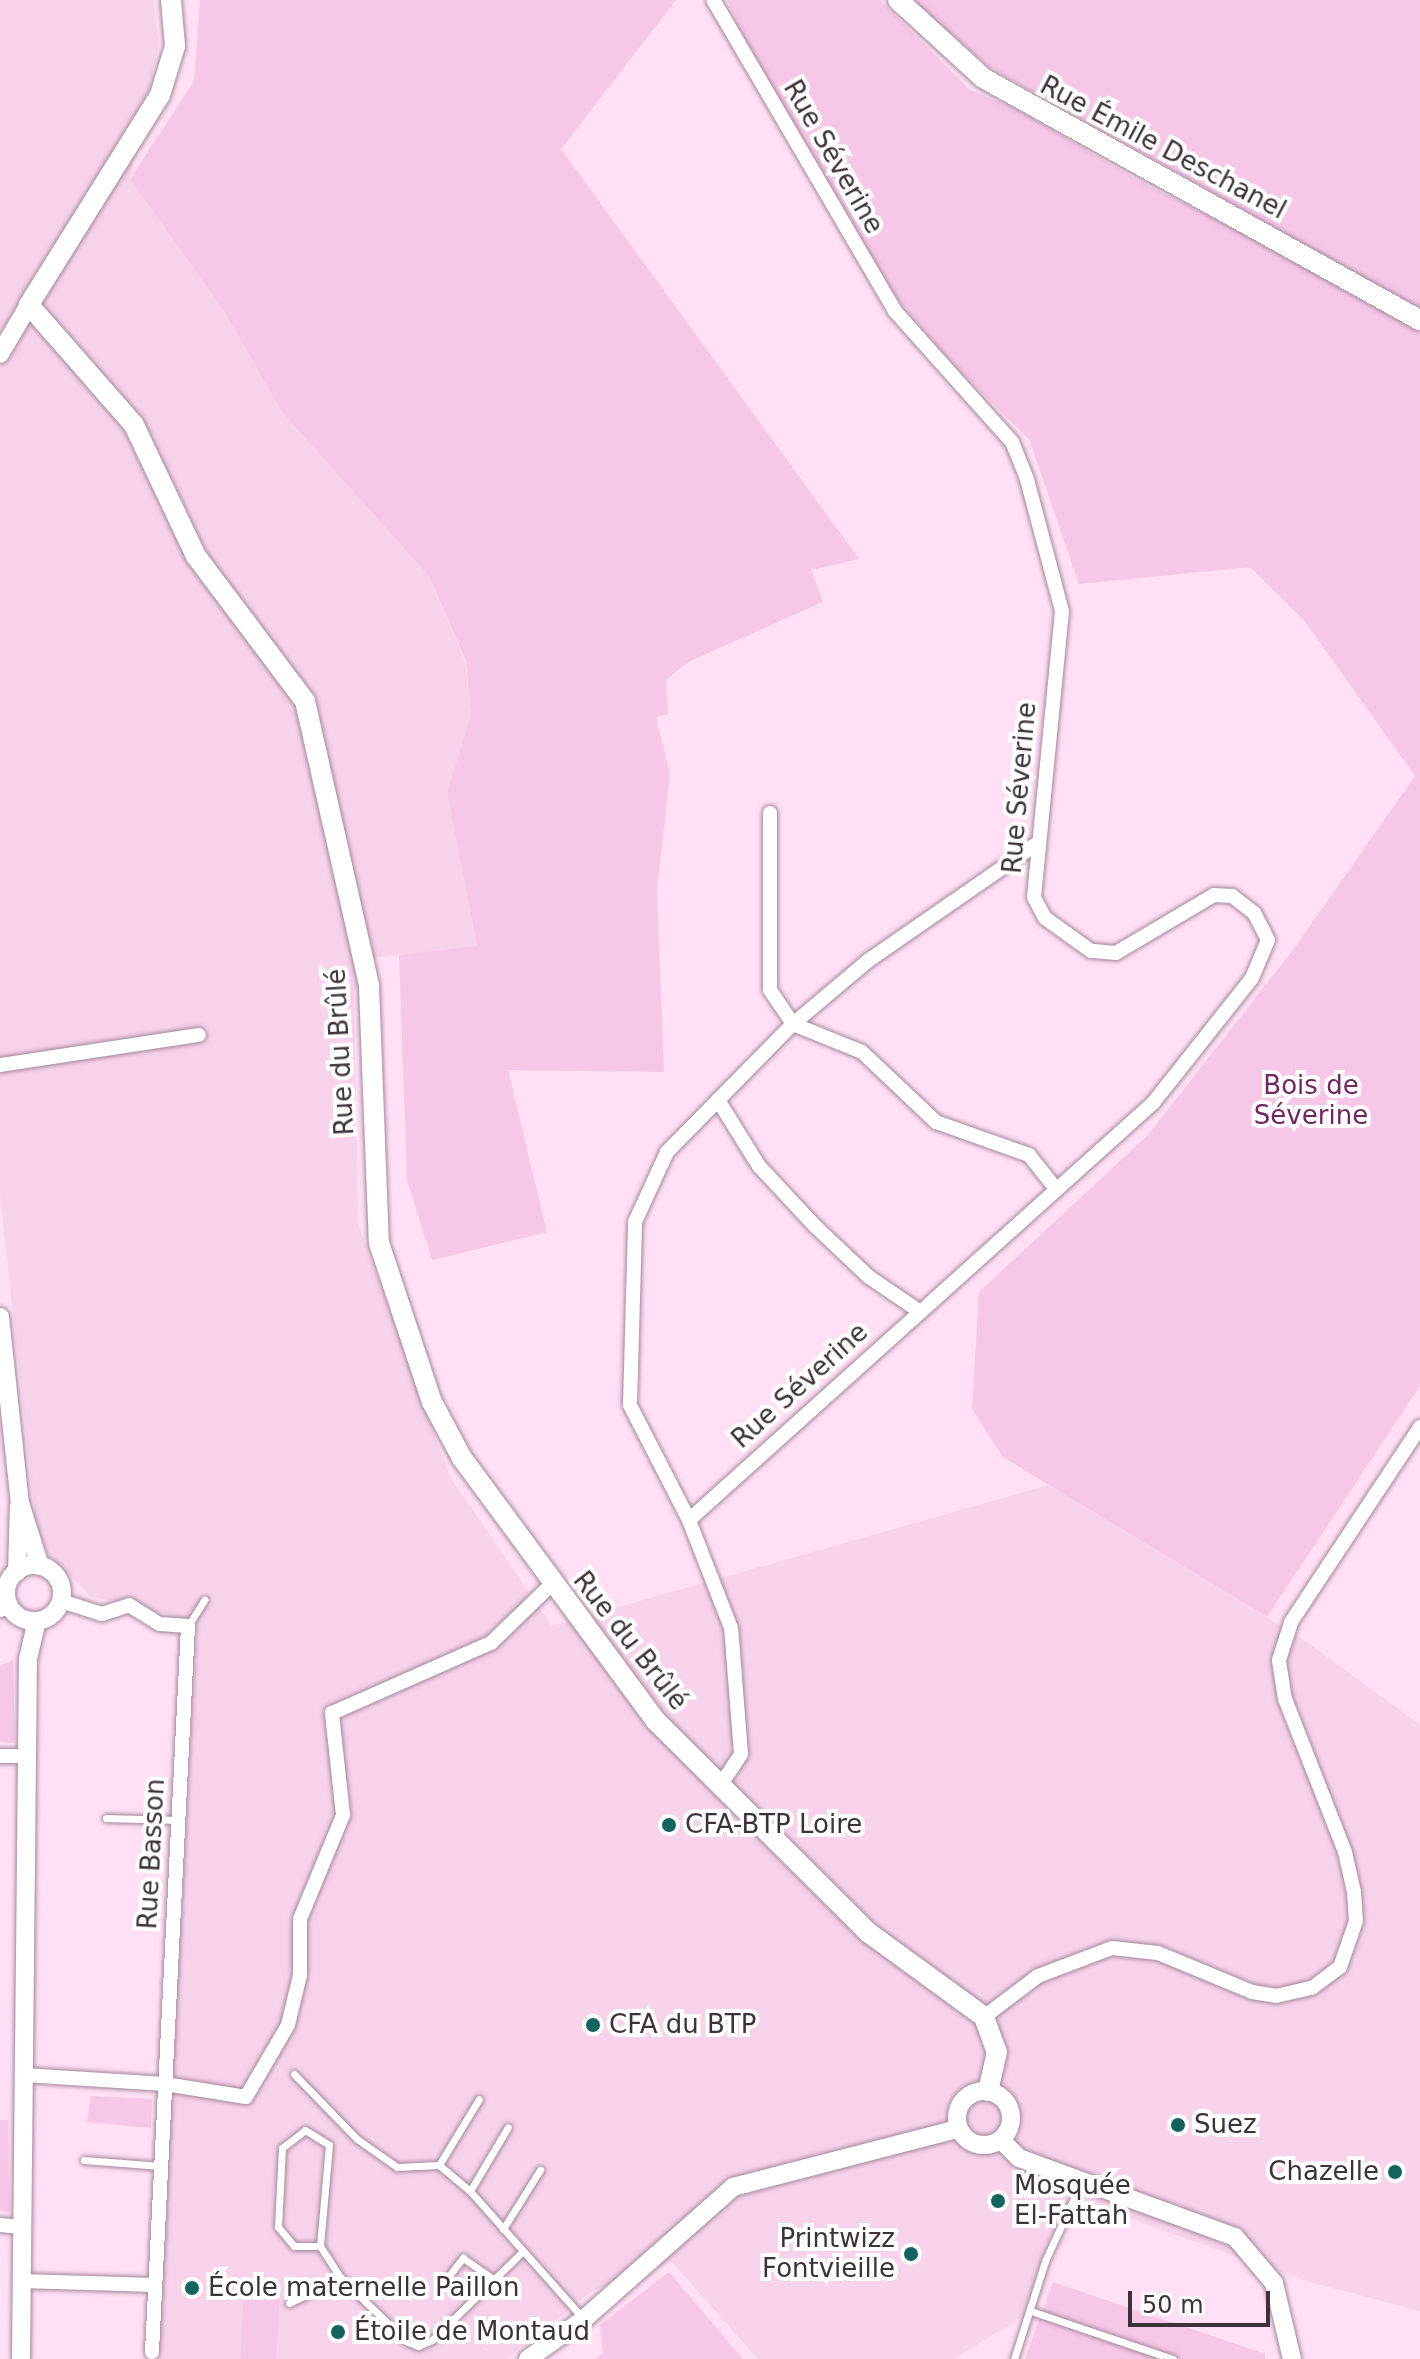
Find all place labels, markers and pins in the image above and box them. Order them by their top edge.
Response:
place label: CFA-BTP Loire [685,1809,862,1841]
marker: CFA-BTP Loire [660,1816,678,1834]
place label: CFA du BTP [609,2009,756,2041]
marker: CFA du BTP [584,2016,602,2034]
place label: Suez [1194,2109,1257,2141]
marker: Suez [1169,2116,1187,2134]
place label: Chazelle [1268,2156,1379,2188]
marker: Chazelle [1386,2163,1404,2181]
place label: Mosquée El-Fattah [1014,2170,1131,2232]
marker: Mosquée El-Fattah [989,2192,1007,2210]
place label: Printwizz Fontvieille [762,2223,895,2284]
marker: Printwizz Fontvieille [902,2245,920,2263]
place label: École maternelle Paillon [208,2272,519,2304]
marker: École maternelle Paillon [183,2279,201,2297]
place label: Étoile de Montaud [354,2316,590,2348]
marker: Étoile de Montaud [329,2323,347,2341]

